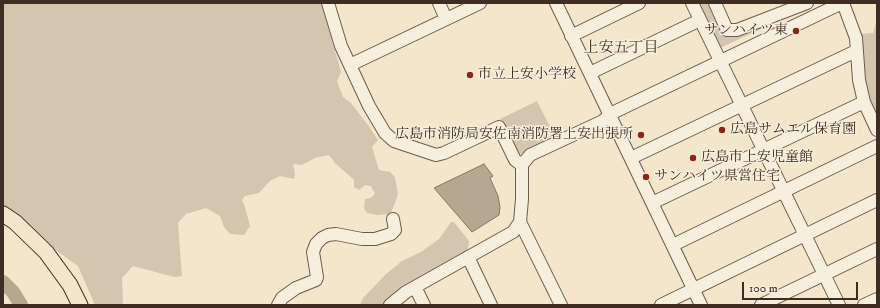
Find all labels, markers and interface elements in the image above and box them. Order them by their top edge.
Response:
place label: サンハイツ東 [704,23,788,39]
marker: サンハイツ東 [791,26,801,36]
district label: 上安五丁目 [584,40,658,58]
place label: 市立上安小学校 [478,67,576,83]
marker: 市立上安小学校 [465,70,475,80]
place label: 広島サムエル保育園 [730,122,856,138]
marker: 広島サムエル保育園 [717,125,727,135]
place label: 広島市消防局安佐南消防署上安出張所 [395,127,633,143]
marker: 広島市消防局安佐南消防署上安出張所 [636,130,646,140]
place label: 広島市上安児童館 [701,150,813,166]
marker: 広島市上安児童館 [688,153,698,163]
place label: サンハイツ県営住宅 [654,169,780,185]
marker: サンハイツ県営住宅 [641,172,651,182]
scale bar [744,274,860,300]
text: 100 m [749,281,778,296]

